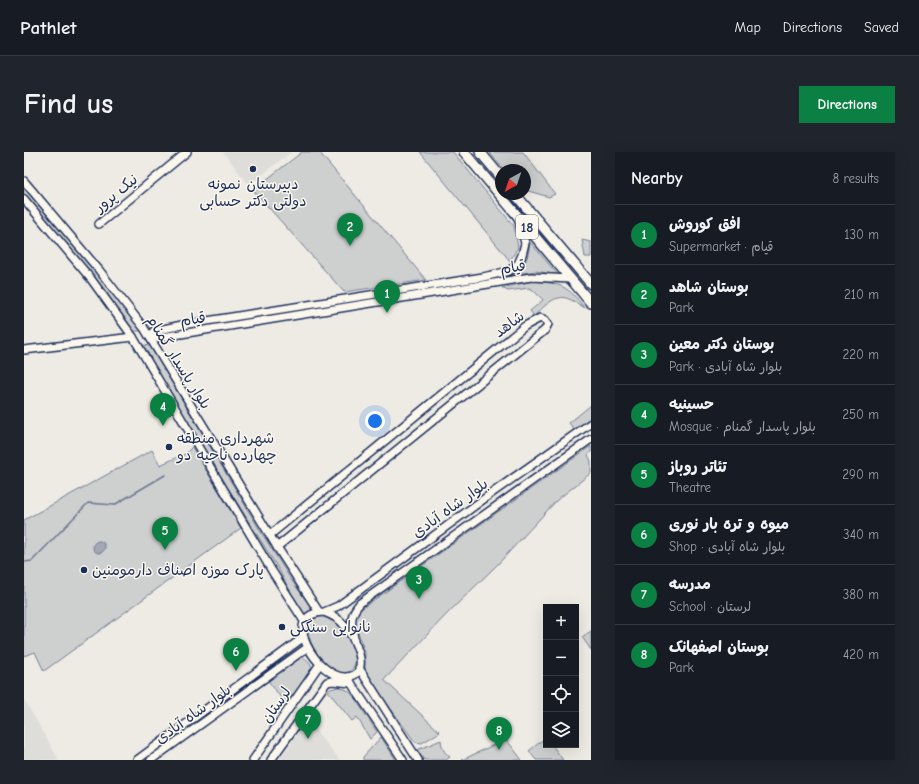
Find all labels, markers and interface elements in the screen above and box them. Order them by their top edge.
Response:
text: Pathlet [20,17,76,39]
text: Map [734,19,761,36]
text: Directions [783,19,842,36]
text: Saved [864,19,899,36]
button: Directions [799,86,895,123]
text: Find us [24,88,113,120]
marker: دبیرستان نمونه دولتی دکتر حسابی [248,164,258,174]
north arrow [495,164,531,200]
text: Nearby [631,169,682,188]
street label: نیک پرور [90,170,142,217]
text: 8 results [833,171,879,186]
place label: دبیرستان نمونه دولتی دکتر حسابی [200,175,306,211]
pin: 2 [337,213,363,246]
road number: 18 [516,215,538,239]
text: افق کوروش [669,215,740,233]
text: 1 [641,227,647,242]
text: 130 m [844,227,879,242]
text: Supermarket · قیام [669,239,774,254]
street label: قیام [499,256,527,280]
text: بوستان شاهد [669,278,749,296]
pin: 1 [374,280,400,313]
text: 2 [641,287,647,302]
text: 210 m [844,287,879,302]
text: Park [669,300,694,315]
street label: شاهد [490,307,528,341]
street label: قیام [179,308,207,332]
street label: بلوار پاسدار گمنام [140,312,215,414]
text: بوستان دکتر معین [669,335,774,353]
text: 3 [641,347,647,362]
text: 220 m [842,347,879,362]
text: Park · بلوار شاه آبادی [669,359,782,374]
pin: 4 [150,393,176,426]
text: حسینیه [669,395,714,413]
text: 4 [641,407,647,422]
text: 250 m [842,407,879,422]
your location [365,411,385,431]
text: Mosque · بلوار پاسدار گمنام [669,419,816,434]
place label: شهرداری منطقه چهارده ناحیه دو [176,429,277,465]
marker: شهرداری منطقه چهارده ناحیه دو [164,442,174,452]
text: تئاتر روباز [669,458,727,476]
text: 5 [641,467,647,482]
text: 290 m [842,467,879,482]
street label: بلوار شاه آبادی [409,474,491,542]
text: Theatre [669,480,711,495]
text: میوه و تره بار نوری [669,515,789,533]
pin: 5 [152,517,178,550]
text: 6 [641,527,647,542]
text: 340 m [843,527,879,542]
text: Shop · بلوار شاه آبادی [669,539,785,554]
place label: پارک موزه اصناف دارمومنین [92,561,264,580]
marker: پارک موزه اصناف دارمومنین [79,565,89,575]
pin: 3 [406,566,432,599]
text: مدرسه [669,575,711,593]
text: 7 [641,587,647,602]
text: 380 m [843,587,879,602]
text: School · لرستان [669,599,751,614]
map controls [543,604,579,748]
button: + [543,604,579,640]
place label: نانوایی سنگکی [290,618,371,637]
marker: نانوایی سنگکی [277,622,287,632]
pin: 6 [223,638,249,671]
text: بوستان اصفهانک [669,638,769,656]
button: − [543,640,579,676]
text: 8 [641,647,647,662]
text: 420 m [843,647,879,662]
text: Park [669,660,694,675]
button: locate [543,676,579,712]
street label: بلوار شاه آبادی [152,680,234,748]
street label: لرستان [257,684,295,726]
pin: 7 [295,706,321,739]
button: layers [543,712,579,748]
pin: 8 [486,717,512,750]

